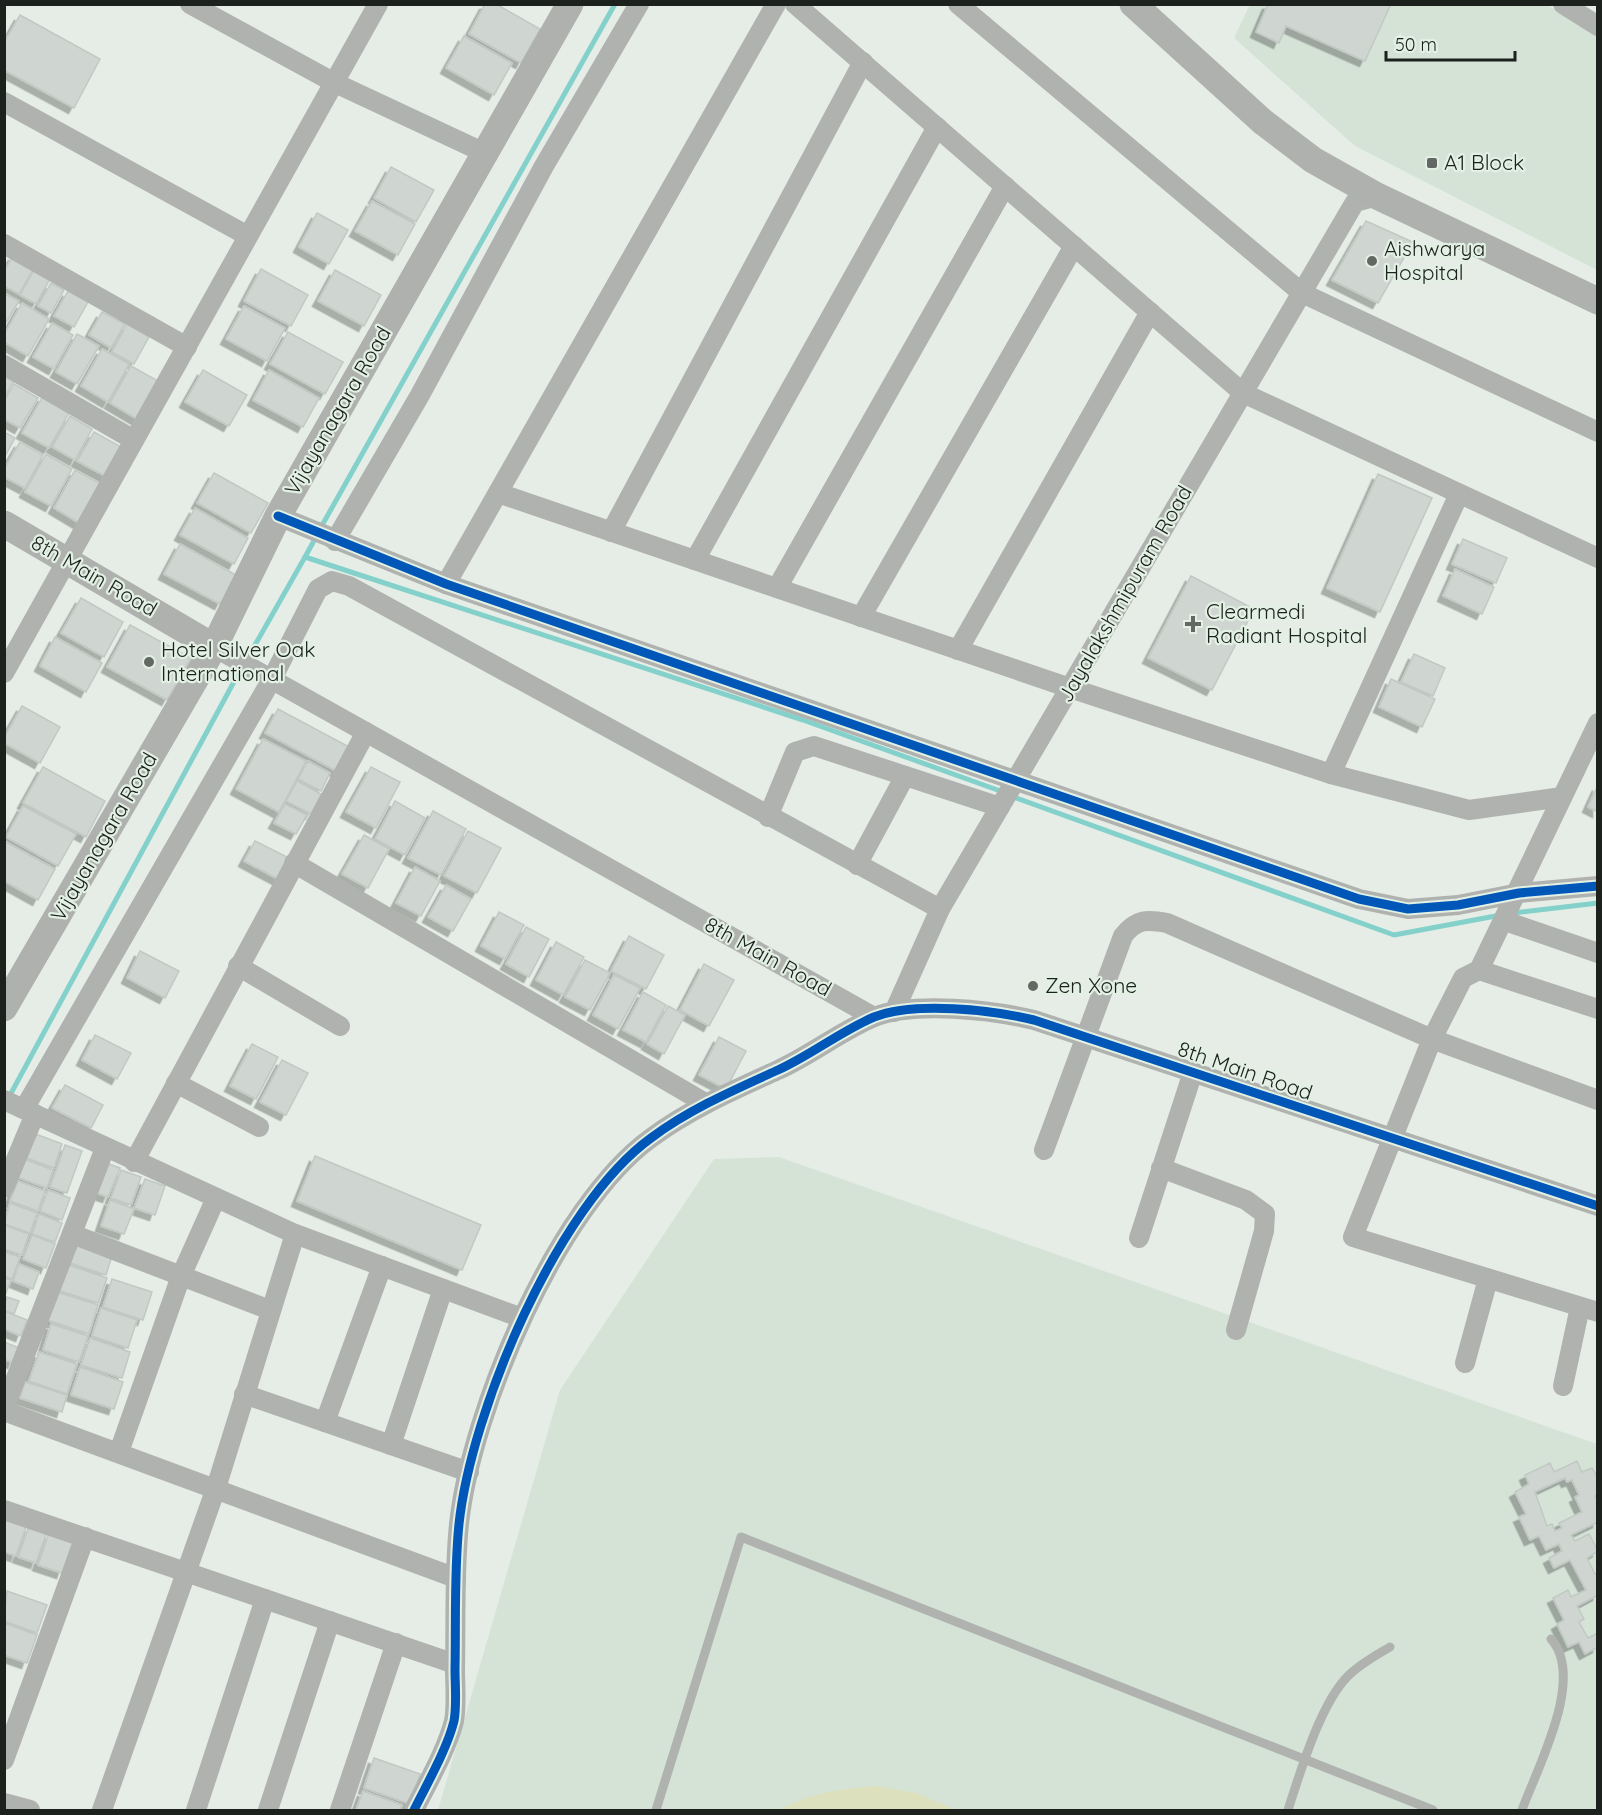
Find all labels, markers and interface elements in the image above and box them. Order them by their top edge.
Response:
scale bar [1386,24,1515,62]
text: 50 m [1395,33,1437,56]
place label: A1 Block [1444,149,1524,175]
marker: A1 Block [1425,156,1439,170]
place label: Aishwarya Hospital [1384,235,1485,285]
marker: Aishwarya Hospital [1365,254,1379,268]
street label: Vijayanagara Road [278,322,396,499]
street label: Jayalakshmipuram Road [1051,481,1197,706]
street label: 8th Main Road [27,529,162,622]
place label: Clearmedi Radiant Hospital [1206,598,1367,648]
marker: Clearmedi Radiant Hospital [1184,615,1202,633]
place label: Hotel Silver Oak International [161,636,316,686]
marker: Hotel Silver Oak International [142,655,156,669]
street label: Vijayanagara Road [44,748,162,925]
street label: 8th Main Road [701,911,836,1002]
place label: Zen Xone [1045,972,1137,998]
marker: Zen Xone [1026,979,1040,993]
street label: 8th Main Road [1175,1035,1316,1105]

